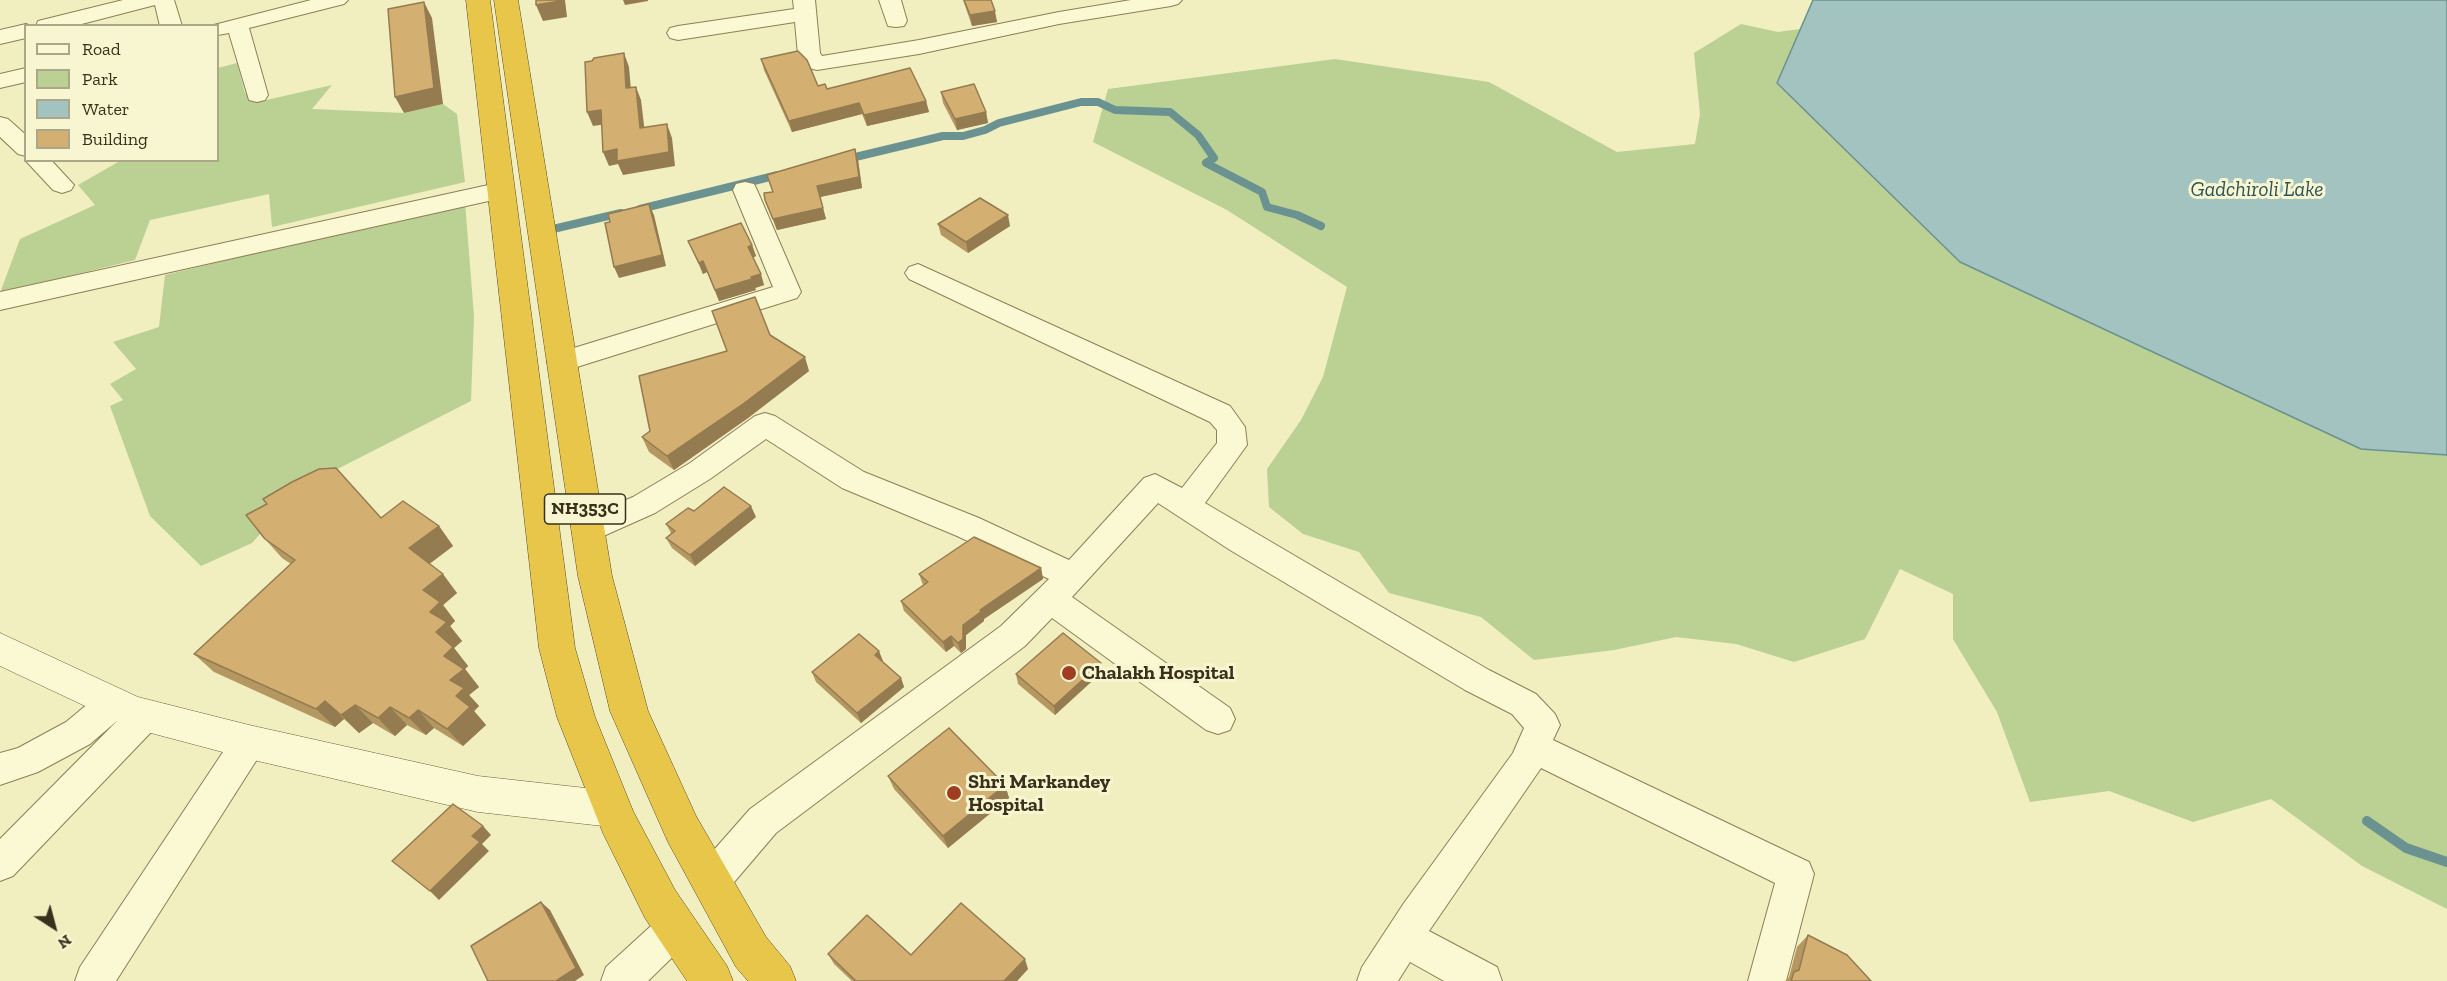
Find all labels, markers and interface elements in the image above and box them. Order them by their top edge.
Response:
legend [24,24,219,162]
text: Road [82,38,121,60]
text: Park [82,68,118,90]
text: Water [82,98,129,120]
text: Building [82,128,148,150]
water label: Gadchiroli Lake [2191,177,2323,203]
road number: NH353C [544,494,626,524]
place label: Chalakh Hospital [1082,661,1235,685]
marker: Chalakh Hospital [1060,664,1078,682]
place label: Shri Markandey Hospital [968,770,1110,817]
marker: Shri Markandey Hospital [945,784,963,802]
north arrow [24,897,84,957]
text: N [54,931,75,953]

